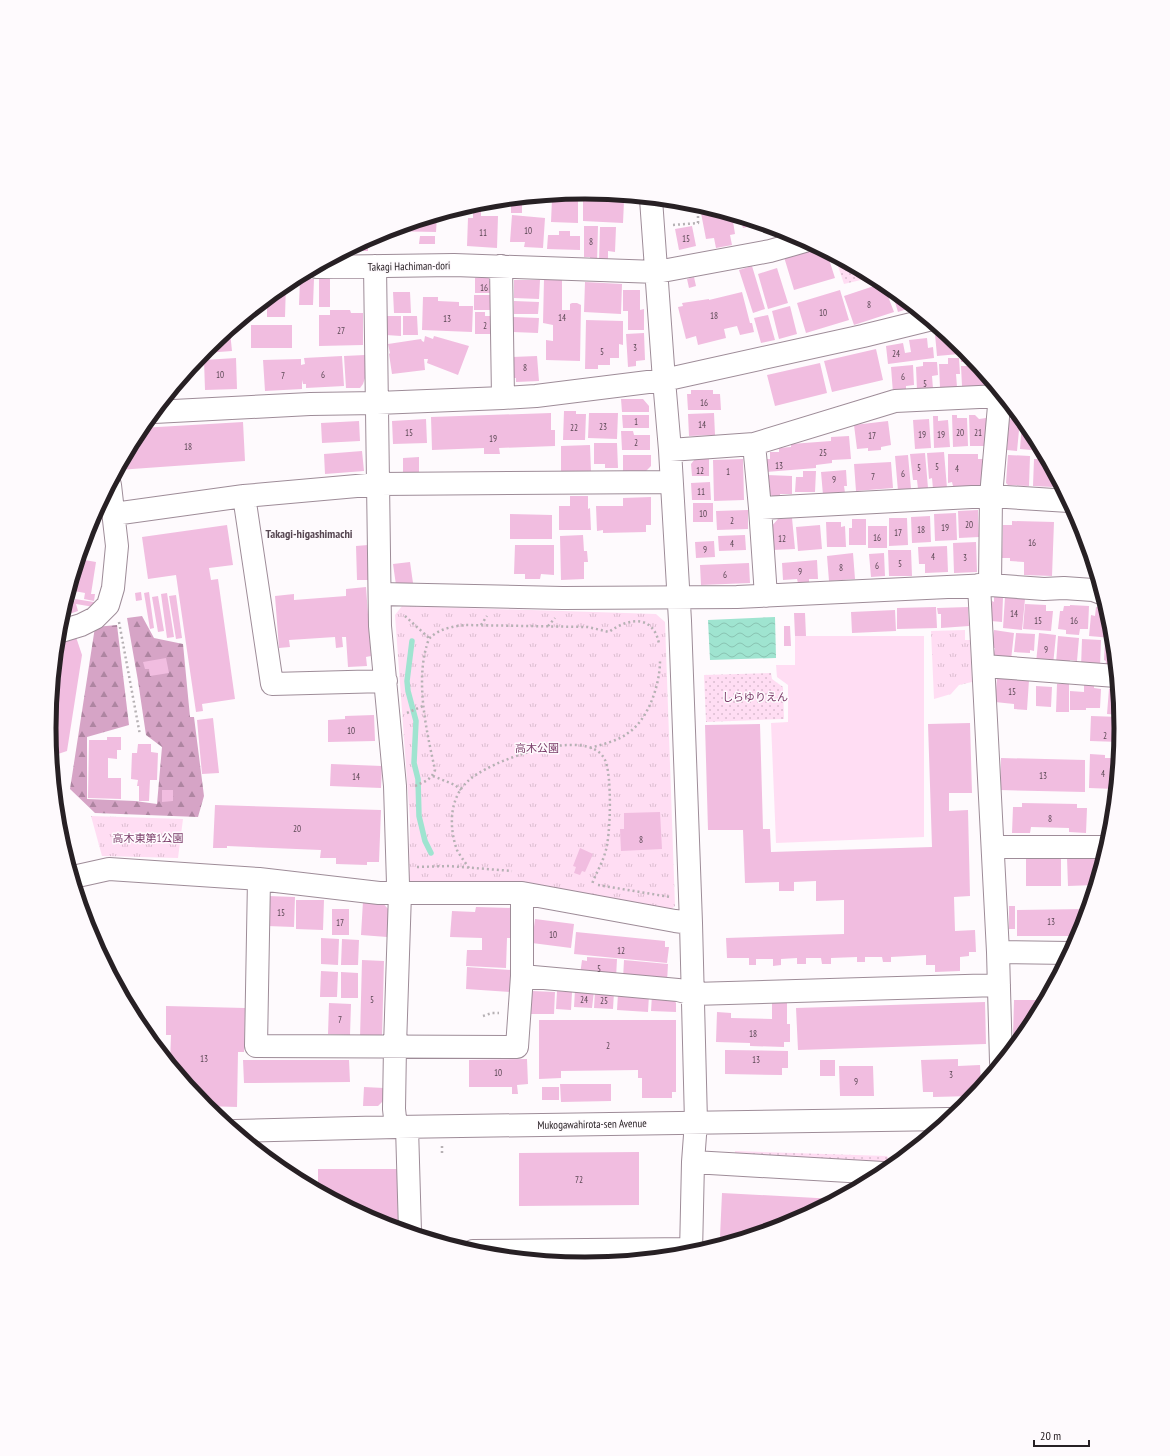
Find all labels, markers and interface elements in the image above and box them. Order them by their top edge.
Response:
house number: 10 [524,225,532,236]
house number: 11 [479,227,487,238]
house number: 15 [682,233,690,244]
house number: 8 [589,236,593,247]
street label: Takagi Hachiman-dori [368,258,450,274]
house number: 16 [480,282,488,293]
house number: 8 [867,299,871,310]
house number: 10 [819,307,827,318]
house number: 18 [710,310,718,321]
house number: 14 [558,312,566,323]
house number: 13 [443,313,451,324]
house number: 2 [483,320,487,331]
house number: 27 [337,325,345,336]
house number: 3 [633,342,637,353]
house number: 5 [600,346,604,357]
house number: 24 [892,348,900,359]
house number: 8 [523,362,527,373]
house number: 10 [216,369,224,380]
house number: 6 [321,369,325,380]
house number: 7 [281,370,285,381]
house number: 6 [901,371,905,382]
house number: 5 [923,378,927,389]
house number: 16 [700,397,708,408]
house number: 1 [634,416,638,427]
house number: 14 [698,419,706,430]
house number: 23 [599,421,607,432]
house number: 22 [570,422,578,433]
house number: 15 [405,427,413,438]
house number: 20 [956,427,964,438]
house number: 21 [974,427,982,438]
house number: 19 [918,429,926,440]
house number: 19 [937,429,945,440]
house number: 17 [868,430,876,441]
house number: 19 [489,433,497,444]
house number: 2 [634,437,638,448]
house number: 18 [184,441,192,452]
house number: 25 [819,447,827,458]
house number: 13 [775,460,783,471]
house number: 5 [935,461,939,472]
house number: 5 [917,462,921,473]
house number: 4 [955,463,959,474]
house number: 12 [696,465,704,476]
house number: 1 [726,466,730,477]
house number: 6 [901,468,905,479]
house number: 7 [871,471,875,482]
house number: 9 [832,474,836,485]
house number: 11 [697,486,705,497]
house number: 10 [699,508,707,519]
house number: 2 [730,515,734,526]
house number: 20 [965,519,973,530]
house number: 19 [941,522,949,533]
house number: 18 [917,524,925,535]
district label: Takagi-higashimachi [266,526,353,541]
house number: 17 [894,527,902,538]
house number: 16 [873,532,881,543]
house number: 12 [778,533,786,544]
house number: 16 [1028,537,1036,548]
house number: 4 [730,538,734,549]
house number: 9 [703,544,707,555]
house number: 4 [931,551,935,562]
house number: 3 [963,552,967,563]
house number: 5 [898,558,902,569]
house number: 6 [875,560,879,571]
house number: 8 [839,562,843,573]
house number: 9 [798,566,802,577]
house number: 6 [723,569,727,580]
house number: 14 [1010,608,1018,619]
house number: 15 [1034,615,1042,626]
house number: 16 [1070,615,1078,626]
house number: 9 [1044,644,1048,655]
house number: 15 [1008,686,1016,697]
park label: しらゆりえん [722,690,788,704]
house number: 10 [347,725,355,736]
house number: 2 [1103,730,1107,741]
park label: 高木公園 [515,741,559,755]
house number: 4 [1101,768,1105,779]
house number: 13 [1039,770,1047,781]
house number: 14 [352,771,360,782]
house number: 8 [1048,813,1052,824]
house number: 20 [293,823,301,834]
park label: 高木東第1公園 [113,831,183,845]
house number: 8 [639,834,643,845]
house number: 15 [277,907,285,918]
house number: 13 [1047,916,1055,927]
house number: 17 [336,917,344,928]
house number: 10 [549,929,557,940]
house number: 12 [617,945,625,956]
house number: 5 [597,963,601,974]
house number: 5 [370,994,374,1005]
house number: 24 [580,994,588,1005]
house number: 25 [600,995,608,1006]
house number: 7 [338,1014,342,1025]
house number: 18 [749,1028,757,1039]
house number: 2 [606,1040,610,1051]
house number: 13 [200,1053,208,1064]
house number: 13 [752,1054,760,1065]
house number: 10 [494,1067,502,1078]
house number: 3 [949,1069,953,1080]
house number: 9 [854,1076,858,1087]
street label: Mukogawahirota-sen Avenue [537,1116,647,1132]
house number: 72 [575,1174,583,1185]
scale bar [1034,1422,1089,1448]
text: 20 m [1040,1428,1061,1443]

